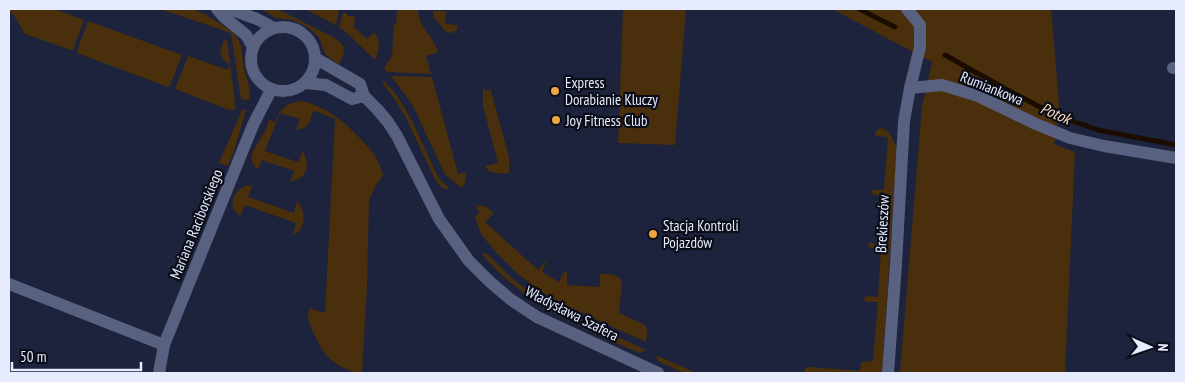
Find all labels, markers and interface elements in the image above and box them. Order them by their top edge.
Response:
street label: Rumiankowa [958,67,1026,109]
place label: Express Dorabianie Kluczy [565,73,658,109]
marker: Express Dorabianie Kluczy [549,85,561,97]
water label: Potok [1038,98,1076,129]
place label: Joy Fitness Club [565,111,647,130]
marker: Joy Fitness Club [550,114,562,126]
street label: Mariana Raciborskiego [165,166,227,282]
street label: Brekieszów [871,194,893,254]
place label: Stacja Kontroli Pojazdów [663,216,739,252]
marker: Stacja Kontroli Pojazdów [647,228,659,240]
street label: Władysława Szafera [522,281,622,345]
north arrow [1125,322,1175,372]
scale bar [12,340,141,372]
text: N [1154,343,1172,352]
text: 50 m [20,347,46,366]

